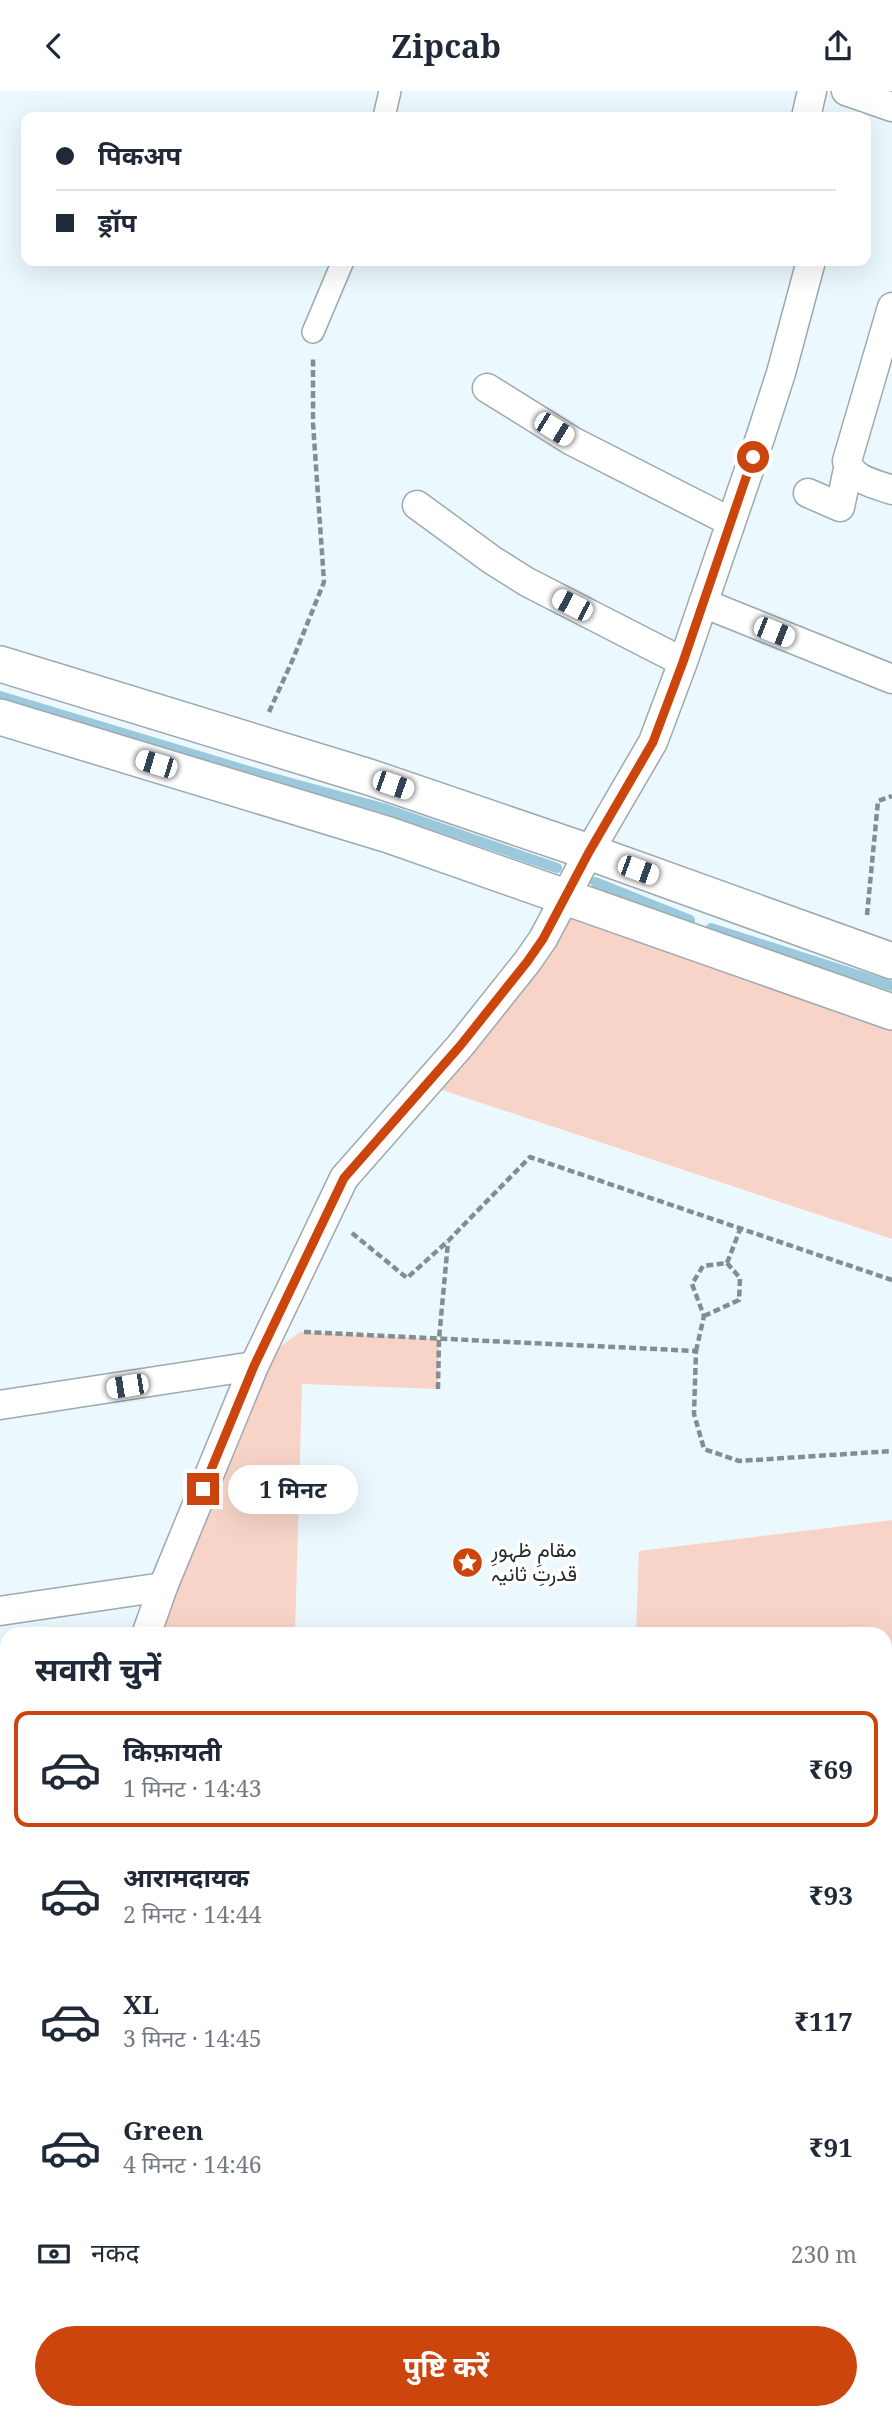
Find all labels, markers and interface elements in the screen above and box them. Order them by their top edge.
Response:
text: Zipcab [391,24,501,67]
icon: back [35,27,73,65]
icon: share [819,27,857,65]
text: पिकअप [98,137,181,173]
text: ड्रॉप [98,204,136,240]
car [531,409,578,449]
route start [737,441,769,473]
car [549,586,596,624]
car [751,614,798,650]
car [133,748,180,780]
car [370,768,417,802]
car [615,853,662,887]
car [105,1372,150,1400]
callout: 1 मिनट [228,1465,357,1513]
route end [187,1473,219,1505]
text: 1 मिनट [259,1473,327,1505]
place label: مقامِ ظہورِ قدرتِ ثانیہ [490,1535,577,1587]
place icon: مقامِ ظہورِ قدرتِ ثانیہ [451,1545,485,1579]
text: सवारी चुनें [35,1647,161,1690]
text: किफ़ायती [123,1733,222,1769]
icon: car [39,1738,102,1801]
text: ₹69 [809,1751,853,1787]
text: 1 मिनट · 14:43 [123,1772,262,1804]
text: आरामदायक [123,1859,249,1895]
icon: car [39,1864,102,1927]
text: ₹93 [809,1877,853,1913]
text: 2 मिनट · 14:44 [123,1898,262,1930]
text: XL [123,1986,159,2022]
icon: car [39,1990,102,2053]
text: ₹117 [794,2003,853,2039]
text: 3 मिनट · 14:45 [123,2022,262,2054]
text: Green [123,2112,204,2148]
icon: car [39,2116,102,2179]
text: ₹91 [809,2129,853,2165]
text: 4 मिनट · 14:46 [123,2148,262,2180]
text: नकद [91,2234,139,2270]
icon: cash [35,2235,73,2273]
text: 230 m [791,2238,857,2270]
button: पुष्टि करें [35,2326,857,2406]

